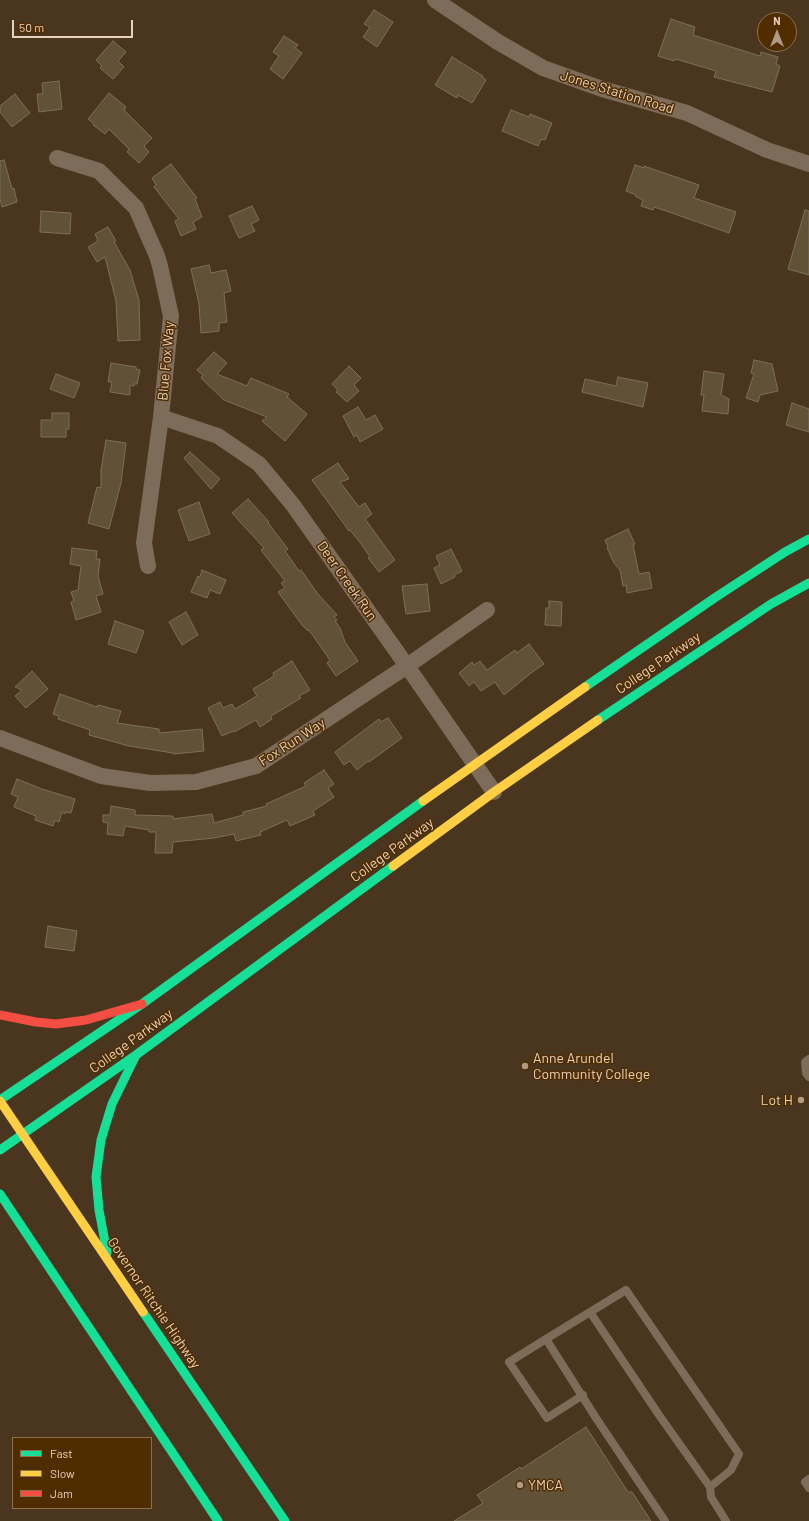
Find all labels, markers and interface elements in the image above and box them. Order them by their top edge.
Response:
scale bar [14,12,135,38]
north arrow [757,12,797,52]
text: N [773,14,781,27]
text: 50 m [19,20,44,34]
street label: Jones Station Road [558,67,676,117]
street label: Blue Fox Way [154,321,178,401]
street label: Deer Creek Run [313,538,381,624]
street label: College Parkway [612,628,704,698]
street label: Fox Run Way [256,714,328,770]
street label: College Parkway [347,814,437,886]
street label: College Parkway [86,1005,176,1077]
place label: Anne Arundel Community College [533,1050,650,1082]
marker: Anne Arundel Community College [520,1061,530,1071]
place label: Lot H [760,1092,793,1108]
marker: Lot H [796,1095,806,1105]
street label: Governor Ritchie Highway [104,1234,204,1372]
legend [12,1437,152,1509]
text: Fast [50,1446,73,1460]
text: Slow [50,1466,75,1480]
place label: YMCA [528,1477,563,1493]
marker: YMCA [515,1480,525,1490]
text: Jam [50,1486,73,1500]

